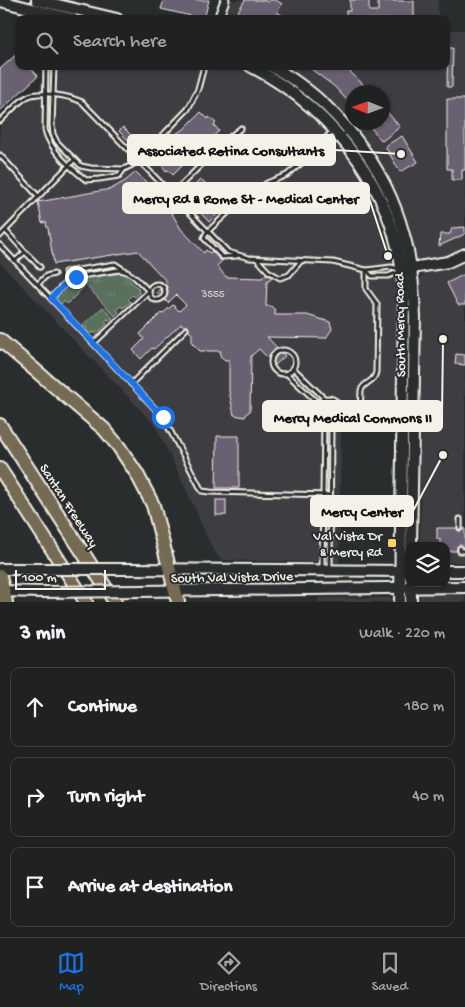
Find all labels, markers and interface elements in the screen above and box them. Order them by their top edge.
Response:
search box [15,15,450,70]
icon: search [33,29,61,57]
text: Search here [73,31,167,54]
north arrow [345,85,390,130]
callout: Associated Retina Consultants [128,135,335,165]
text: Associated Retina Consultants [137,143,326,161]
callout: Mercy Rd & Rome St - Medical Center [123,183,369,213]
text: Mercy Rd & Rome St - Medical Center [133,191,360,209]
route end [65,266,88,289]
street label: South Mercy Road [392,271,411,377]
house number: 3555 [200,289,225,301]
callout: Mercy Medical Commons II [263,401,442,431]
route start [152,406,175,429]
text: Mercy Medical Commons II [274,410,433,428]
street label: Santan Freeway [35,461,101,552]
callout: Mercy Center [311,496,413,526]
text: Mercy Center [321,504,405,522]
place label: Val Vista Dr & Mercy Rd [312,529,384,562]
marker: Val Vista Dr & Mercy Rd [386,537,398,549]
map controls [405,542,450,587]
button: layers [405,542,450,587]
scale bar [15,567,106,590]
street label: South Val Vista Drive [171,569,294,588]
text: 100 m [22,570,57,587]
text: 3 min [20,622,65,647]
text: Walk · 220 m [359,625,445,644]
icon: ahead [21,693,49,721]
text: Continue [68,696,137,719]
text: 180 m [405,698,444,717]
icon: right [21,783,49,811]
text: Turn right [68,786,144,809]
text: 40 m [412,788,444,807]
icon: arrive [21,873,49,901]
text: Arrive at destination [68,876,232,899]
tab: Map [57,949,85,996]
tab: Directions [200,949,257,996]
tab: Saved [372,949,408,996]

